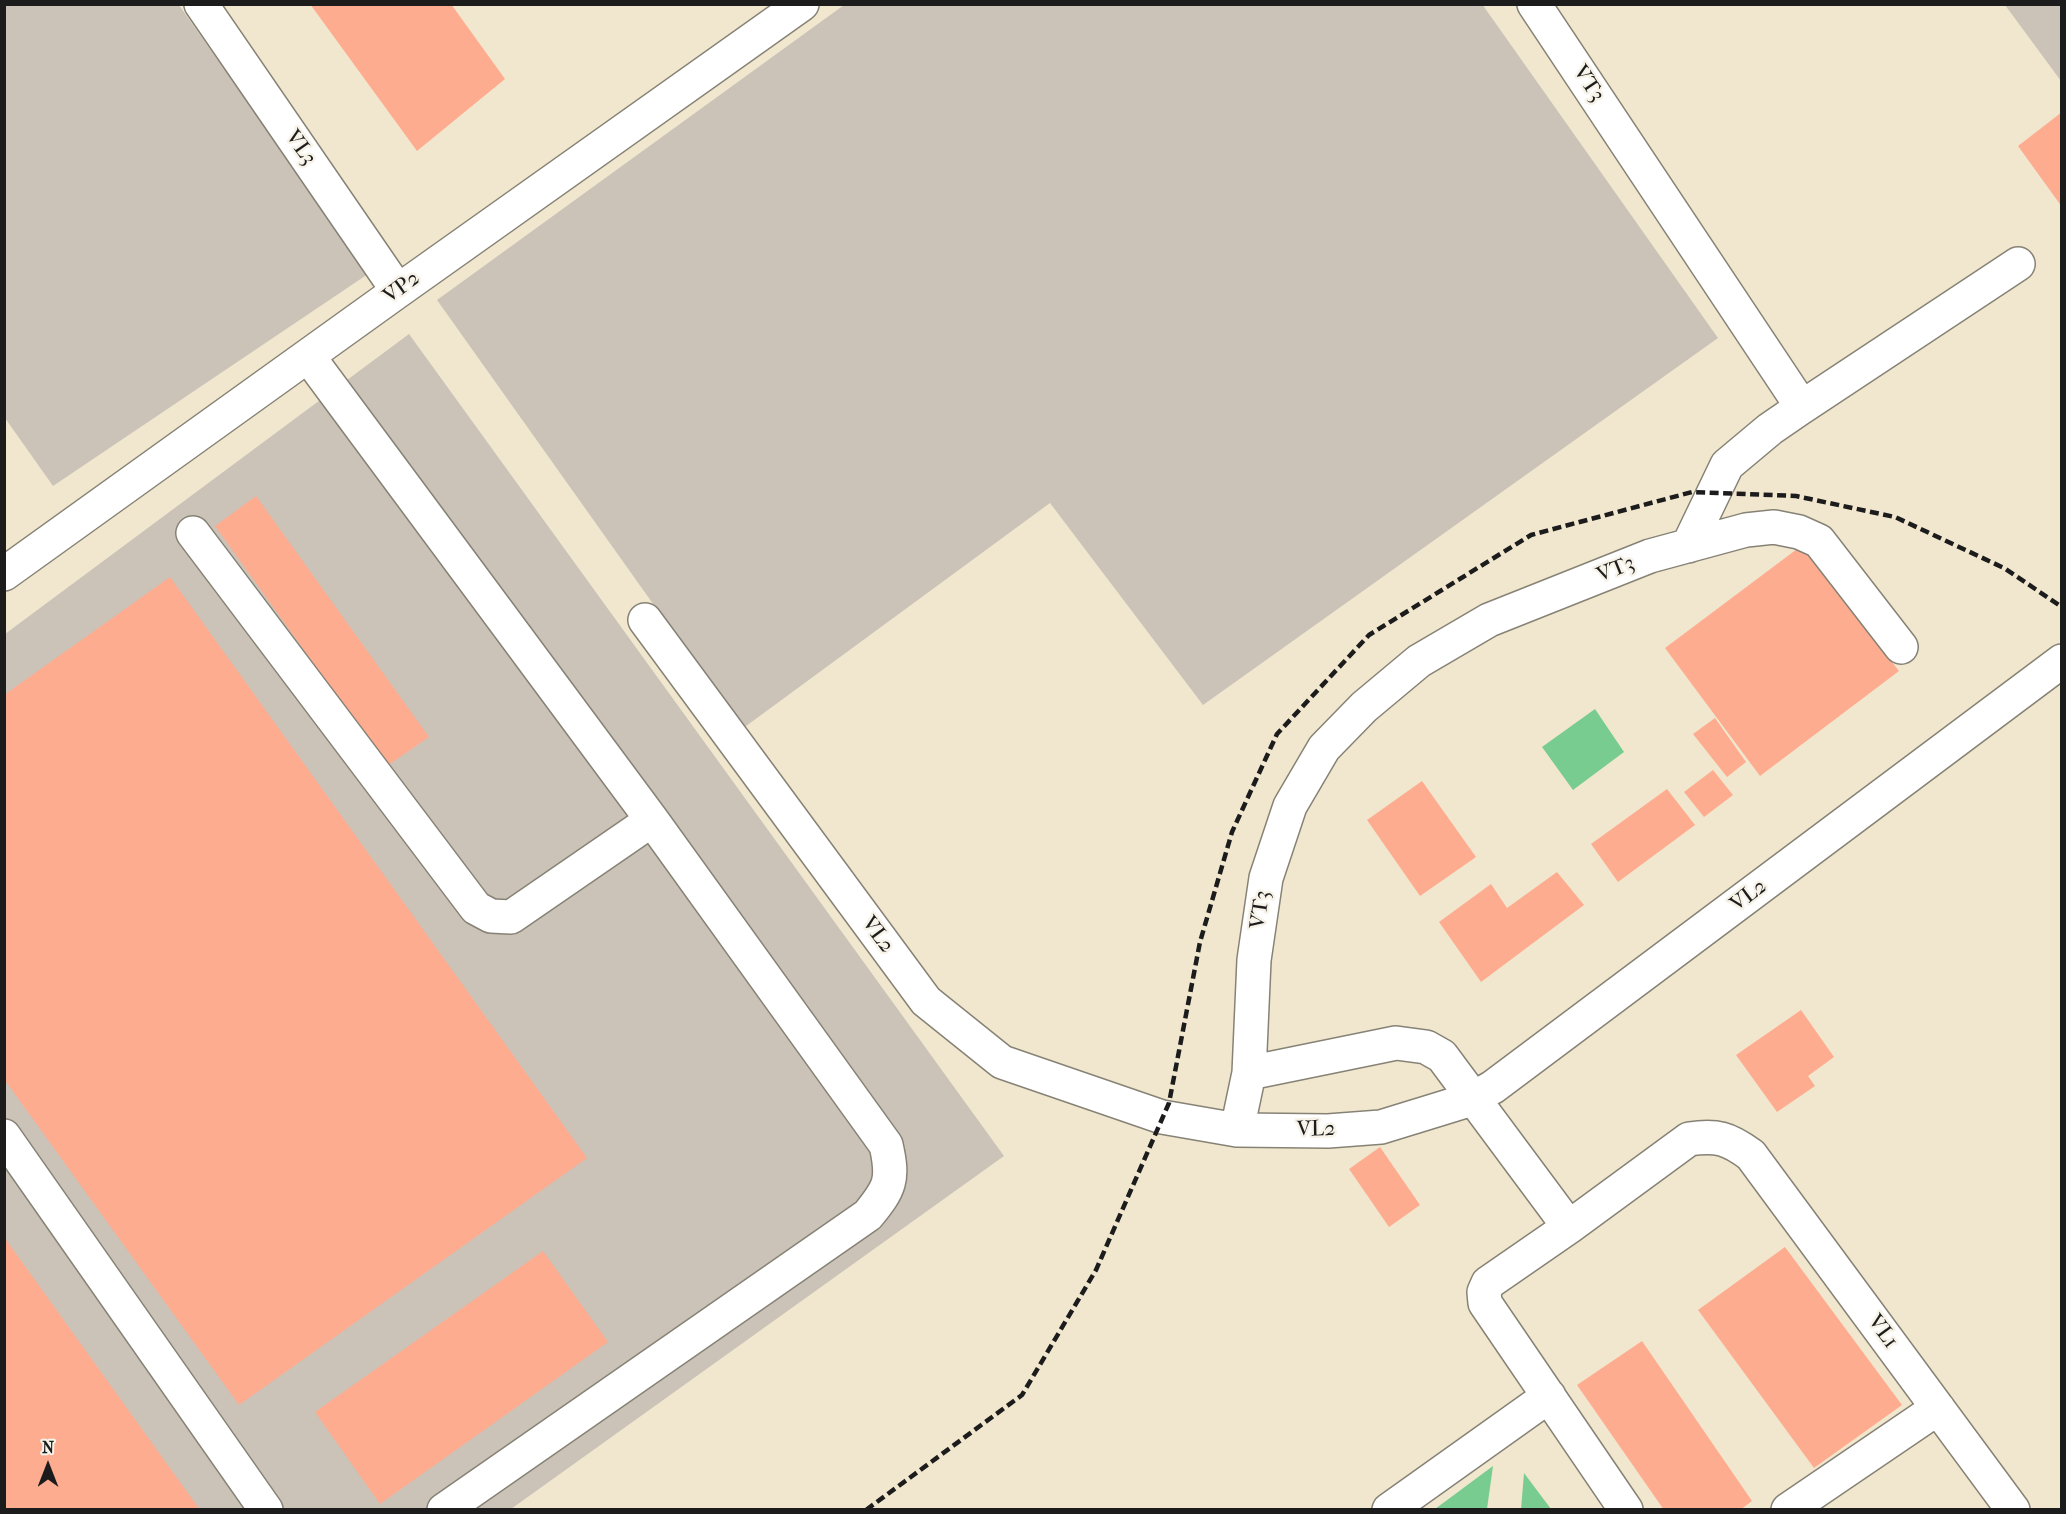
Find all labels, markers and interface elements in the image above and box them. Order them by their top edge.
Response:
street label: VT3 [1566,61,1610,107]
street label: VL3 [279,125,321,171]
street label: VP2 [378,266,426,310]
street label: VT3 [1593,551,1639,589]
street label: VL2 [1726,874,1772,918]
street label: VT3 [1245,889,1277,931]
street label: VL2 [855,911,899,959]
street label: VL2 [1296,1116,1336,1144]
street label: VL1 [1861,1310,1903,1354]
north arrow [18,1436,78,1496]
text: N [42,1438,54,1457]

